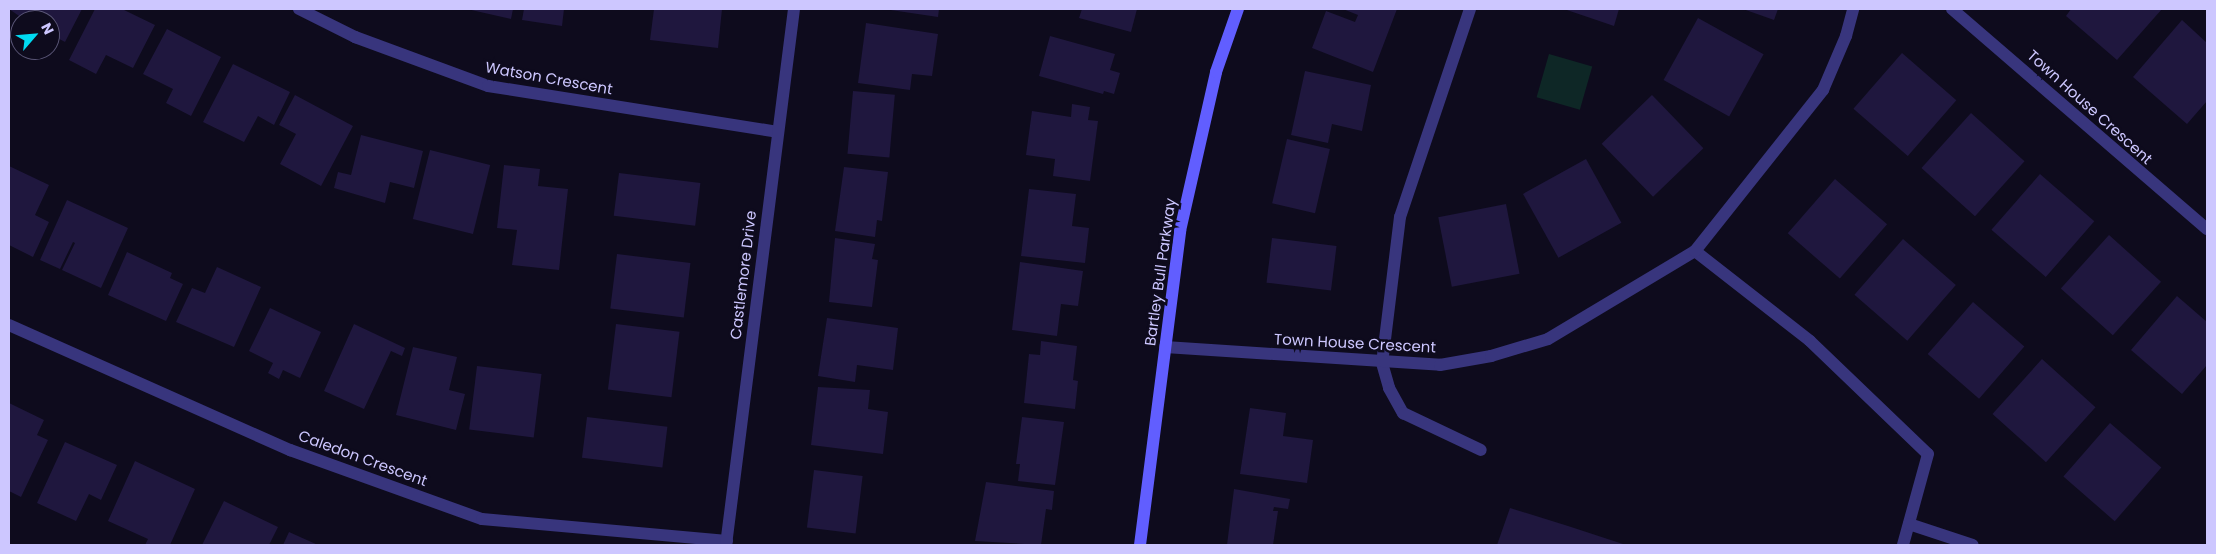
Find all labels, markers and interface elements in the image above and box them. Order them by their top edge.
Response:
north arrow [10,10,60,60]
text: N [36,19,59,38]
street label: Town House Crescent [2024,46,2156,168]
street label: Watson Crescent [484,58,614,98]
street label: Bartley Bull Parkway [1141,197,1179,347]
street label: Castlemore Drive [726,210,760,340]
street label: Town House Crescent [1274,330,1436,356]
street label: Caledon Crescent [296,426,430,490]

